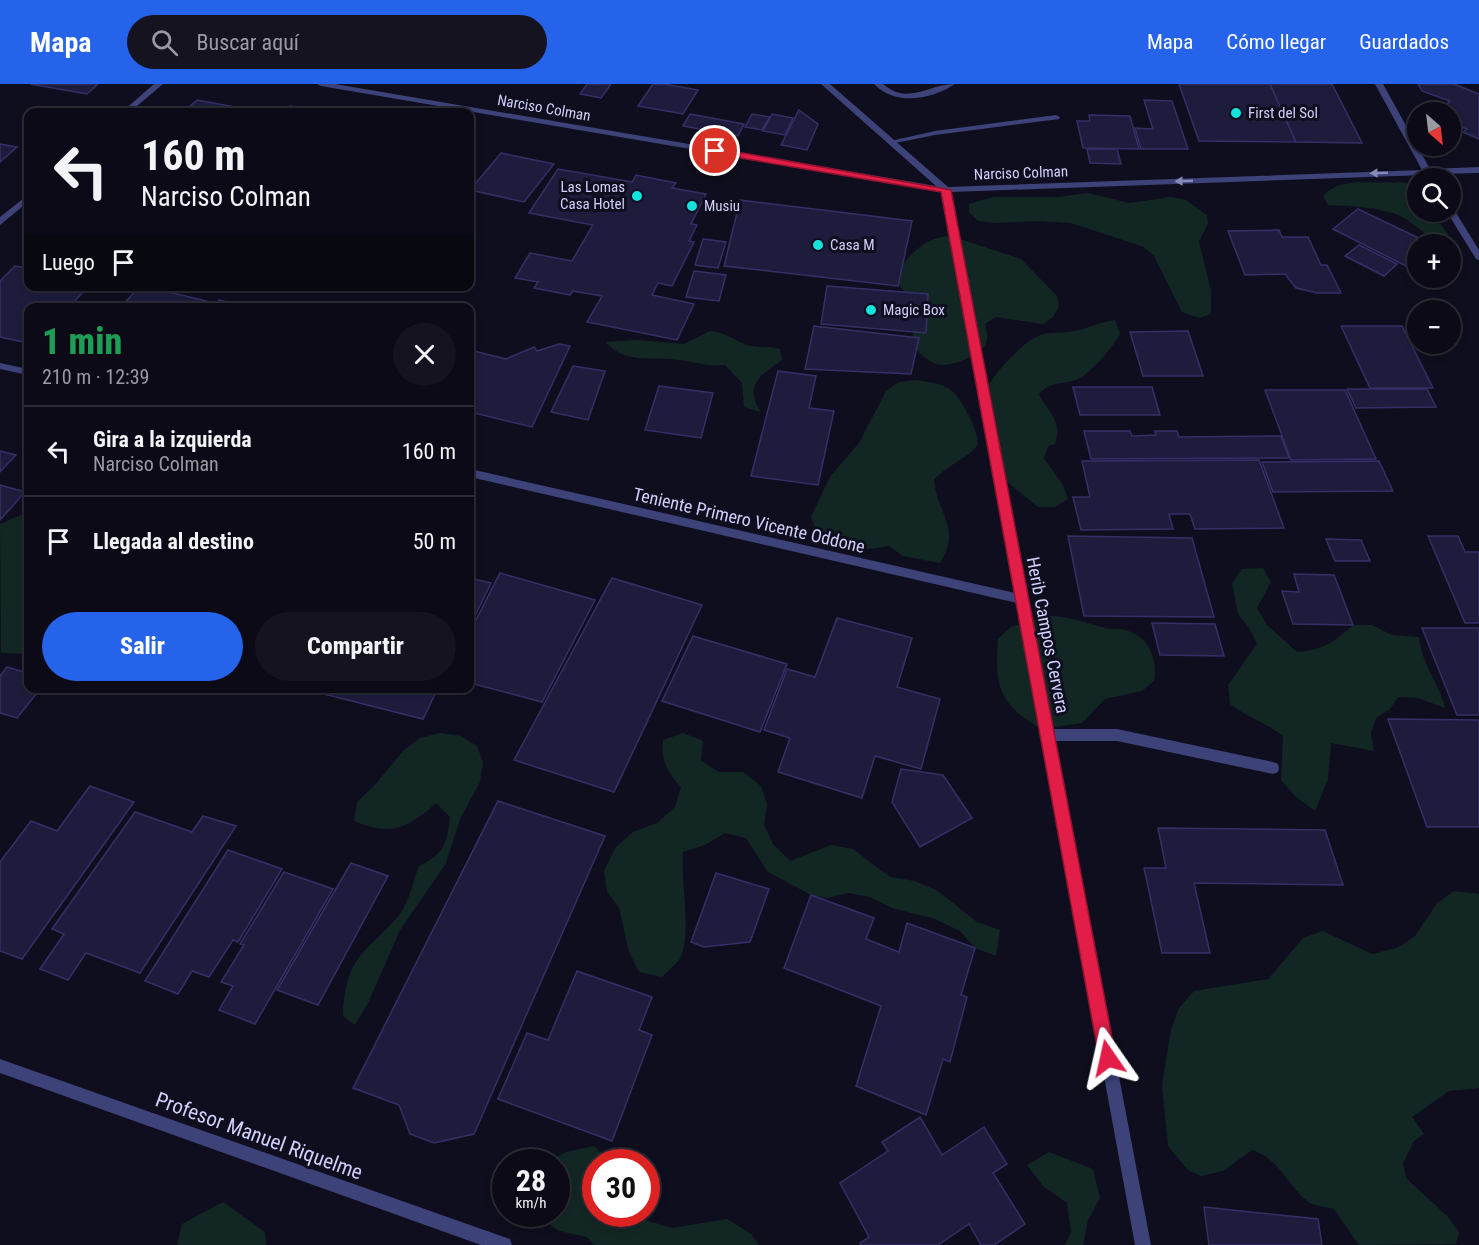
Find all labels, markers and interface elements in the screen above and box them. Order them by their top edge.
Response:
search box [127,15,547,69]
text: Mapa [30,26,91,59]
icon: search [148,26,181,59]
text: Buscar aquí [196,30,299,55]
text: Mapa [1147,30,1193,54]
text: Cómo llegar [1226,30,1326,54]
text: Guardados [1359,30,1449,54]
street label: Narciso Colman [496,91,592,125]
north arrow [1407,102,1461,156]
map controls [1407,102,1461,354]
place label: First del Sol [1248,104,1318,122]
marker: First del Sol [1229,106,1243,120]
pin [689,125,740,176]
text: 160 m [141,131,246,180]
icon: left [42,132,120,210]
icon: arrive [698,134,731,167]
street label: Narciso Colman [974,162,1068,184]
one-way arrow [1369,168,1388,178]
button: search [1407,168,1461,222]
one-way arrow [1174,176,1193,185]
place label: Las Lomas Casa Hotel [560,178,625,213]
text: Narciso Colman [141,181,311,213]
marker: Las Lomas Casa Hotel [630,189,644,203]
place label: Musiu [704,197,740,215]
marker: Musiu [685,199,699,213]
button: + [1407,234,1461,288]
place label: Casa M [830,236,875,254]
marker: Casa M [811,238,825,252]
icon: arrive [107,246,140,279]
text: Luego [42,250,95,275]
button: − [1407,300,1461,354]
place label: Magic Box [883,301,945,319]
marker: Magic Box [864,303,878,317]
text: 1 min [42,321,122,363]
button: close [393,323,456,386]
text: 210 m · 12:39 [42,365,149,389]
text: Gira a la izquierda [93,427,252,452]
icon: left [42,435,75,468]
text: 160 m [402,439,456,464]
text: Narciso Colman [93,452,219,476]
street label: Teniente Primero Vicente Oddone [631,483,867,557]
icon: arrive [42,525,75,558]
text: Llegada al destino [93,529,254,554]
text: 50 m [413,529,456,554]
street label: Herib Campos Cervera [1023,555,1073,715]
button: Salir [42,612,243,681]
button: Compartir [255,612,456,681]
position arrow [1076,1026,1140,1090]
street label: Profesor Manuel Riquelme [152,1087,366,1185]
speed limit sign: 30 [582,1149,660,1227]
text: 28 [516,1163,546,1198]
text: km/h [516,1194,546,1212]

